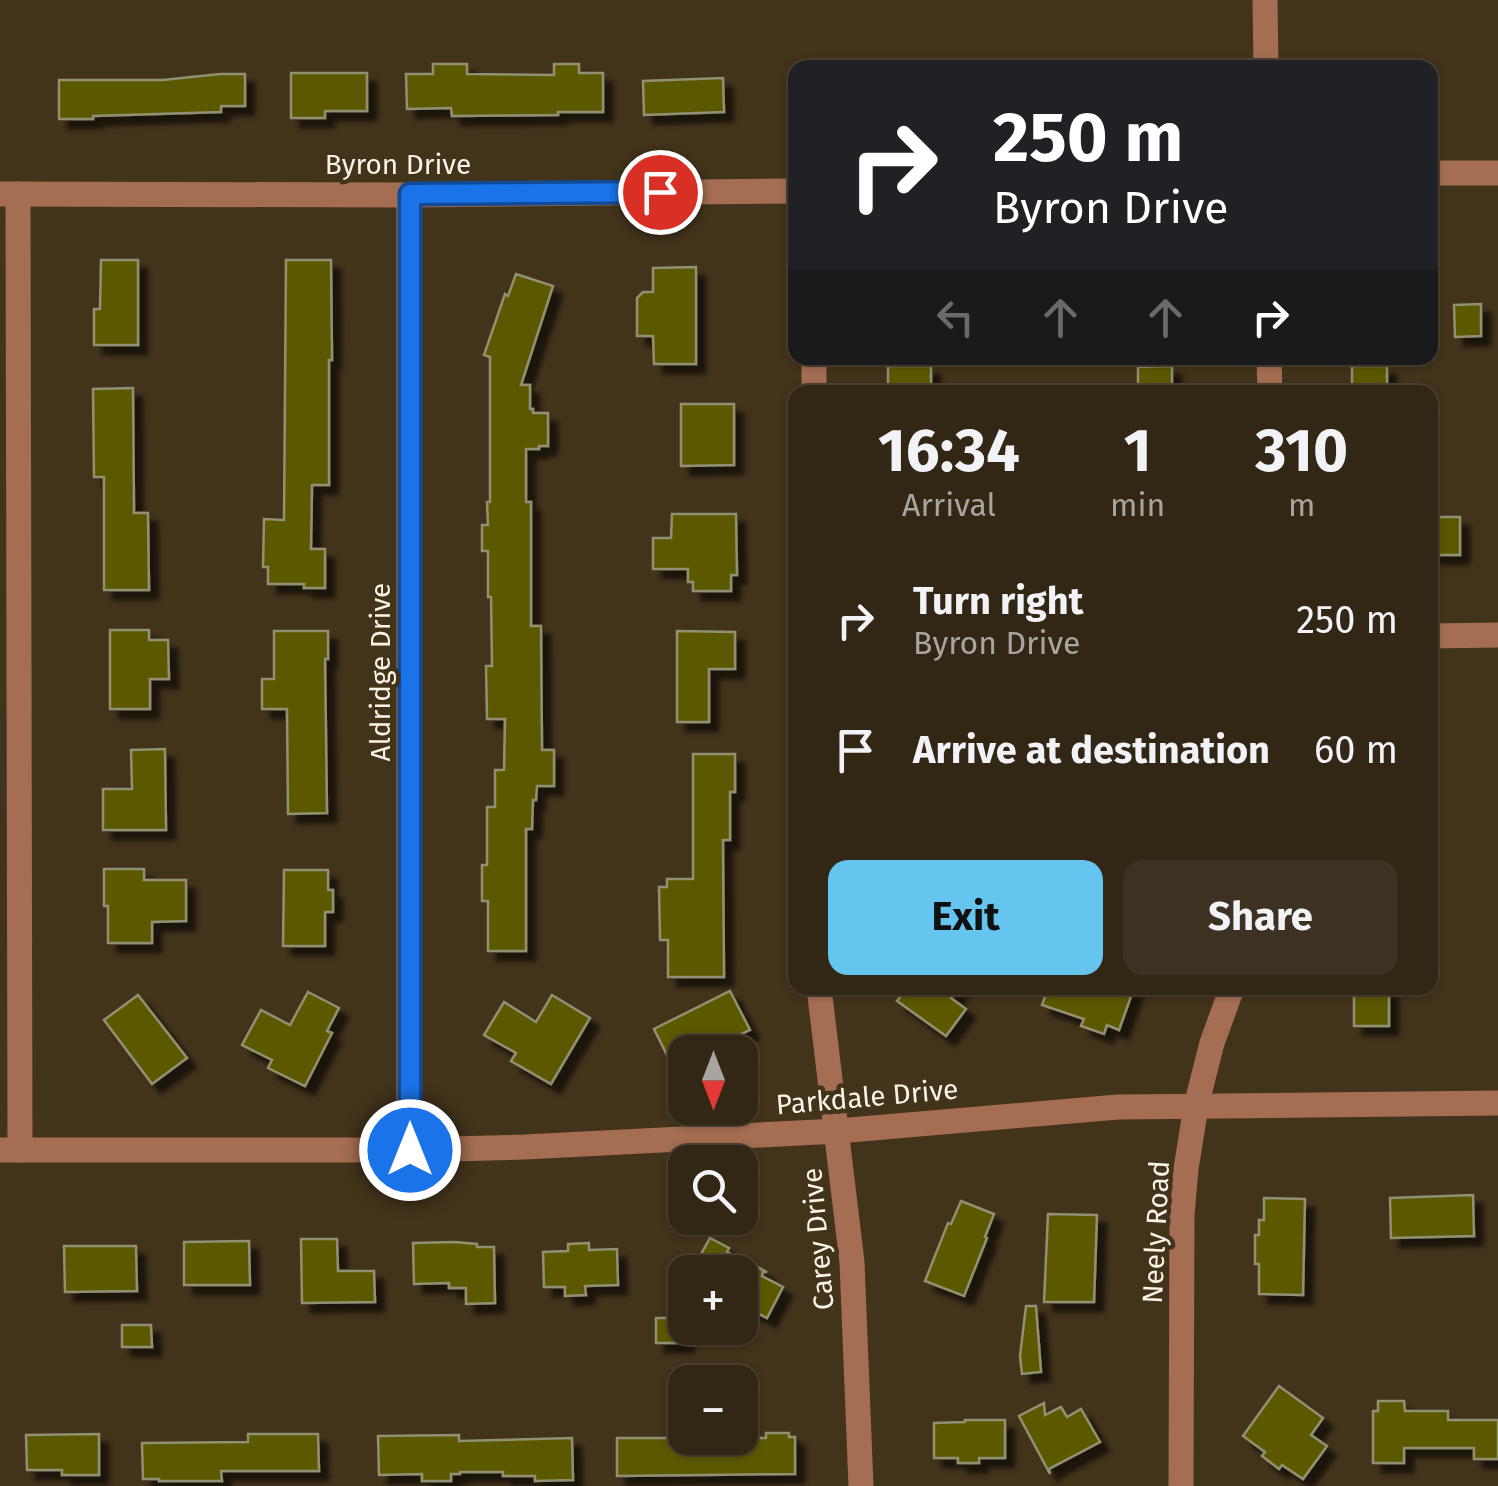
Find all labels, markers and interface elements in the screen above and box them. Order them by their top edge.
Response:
text: 250 m [993,96,1183,180]
icon: right [828,100,958,230]
street label: Byron Drive [325,148,471,181]
pin [618,150,703,235]
icon: arrive [633,165,688,220]
text: Byron Drive [993,181,1229,235]
icon: left [928,290,983,345]
icon: ahead [1033,290,1088,345]
icon: ahead [1138,290,1193,345]
icon: right [1243,290,1298,345]
text: 16:34 [878,415,1020,487]
text: 1 [1124,415,1152,487]
text: 310 [1255,415,1348,487]
text: Arrival [902,486,996,524]
text: min [1110,486,1165,524]
text: m [1288,486,1315,524]
text: Turn right [913,578,1083,624]
street label: Aldridge Drive [364,583,397,761]
icon: right [828,593,883,648]
text: 250 m [1296,597,1398,643]
text: Byron Drive [913,624,1081,662]
icon: arrive [828,723,883,778]
text: Arrive at destination [913,727,1270,773]
text: 60 m [1314,727,1398,773]
button: Exit [828,860,1103,975]
button: Share [1123,860,1398,975]
north arrow [668,1035,758,1125]
map controls [668,1035,758,1455]
street label: Parkdale Drive [774,1073,960,1121]
position arrow [358,1098,462,1202]
button: search [668,1145,758,1235]
street label: Neely Road [1136,1160,1176,1304]
street label: Carey Drive [795,1167,841,1311]
button: + [668,1255,758,1345]
button: − [668,1365,758,1455]

